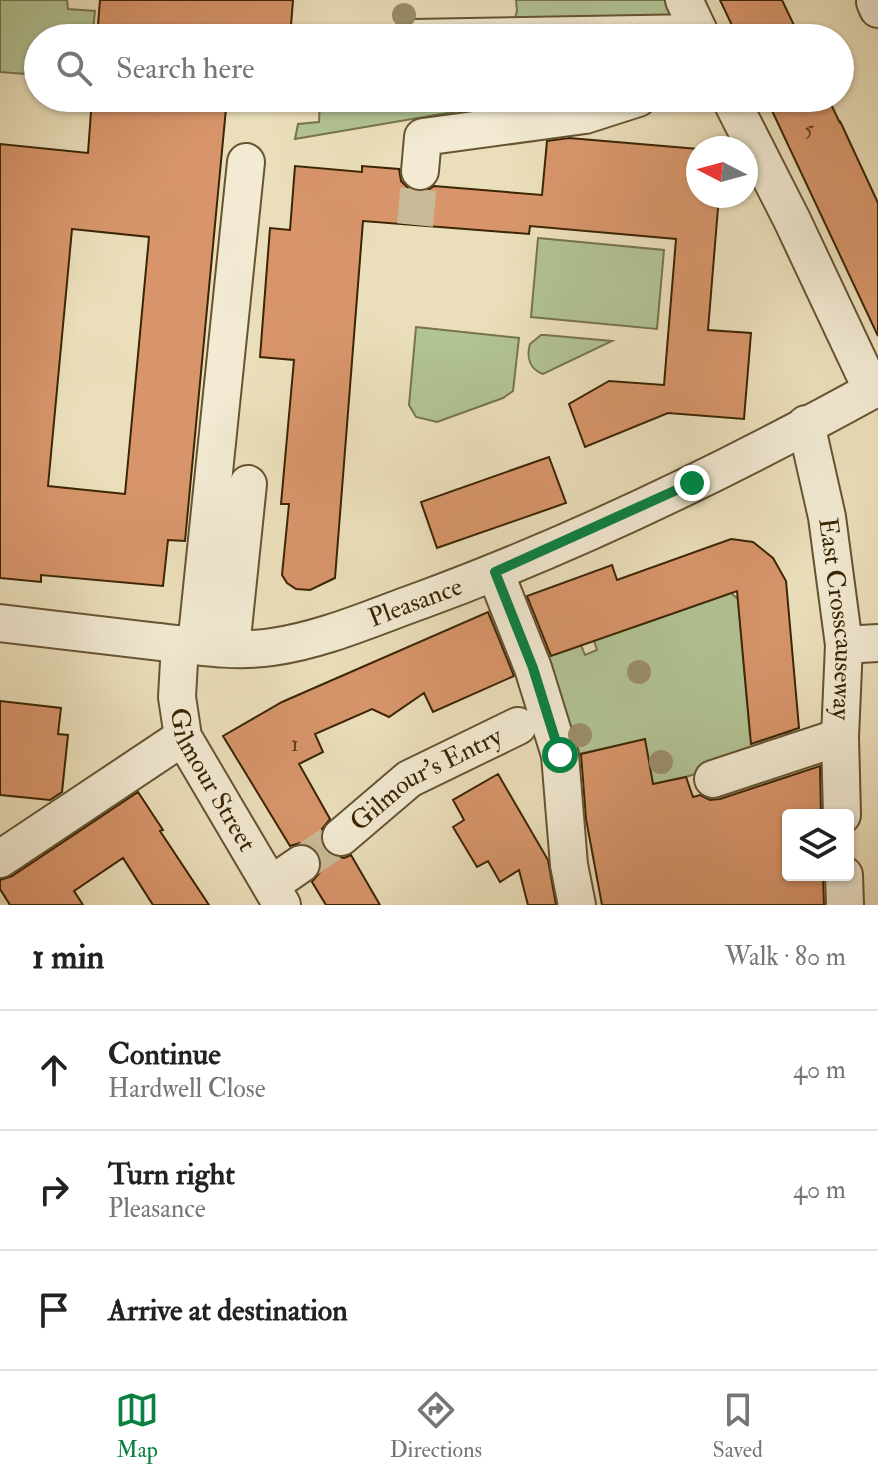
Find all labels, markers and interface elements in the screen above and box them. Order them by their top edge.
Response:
search box [24,24,854,112]
icon: search [52,46,96,90]
text: Search here [116,50,255,87]
house number: 5 [804,115,814,143]
north arrow [686,136,758,208]
route end [674,465,710,501]
street label: East Crosscauseway [811,516,860,721]
street label: Pleasance [364,570,467,634]
street label: Gilmour Street [163,706,263,857]
street label: Gilmour's Entry [344,720,508,838]
house number: 1 [291,730,299,758]
route start [542,737,578,773]
map controls [782,809,854,881]
button: layers [782,809,854,881]
text: 1 min [32,936,104,979]
text: Walk · 80 m [725,941,846,973]
text: Continue [108,1036,221,1073]
icon: ahead [32,1048,76,1092]
text: 40 m [793,1054,846,1086]
text: Hardwell Close [108,1073,266,1105]
text: Turn right [108,1156,235,1193]
icon: right [32,1168,76,1212]
text: 40 m [793,1174,846,1206]
text: Pleasance [108,1193,206,1225]
icon: arrive [32,1288,76,1332]
text: Arrive at destination [108,1292,348,1329]
tab: Map [115,1388,159,1464]
tab: Directions [390,1388,482,1464]
tab: Saved [713,1388,763,1464]

